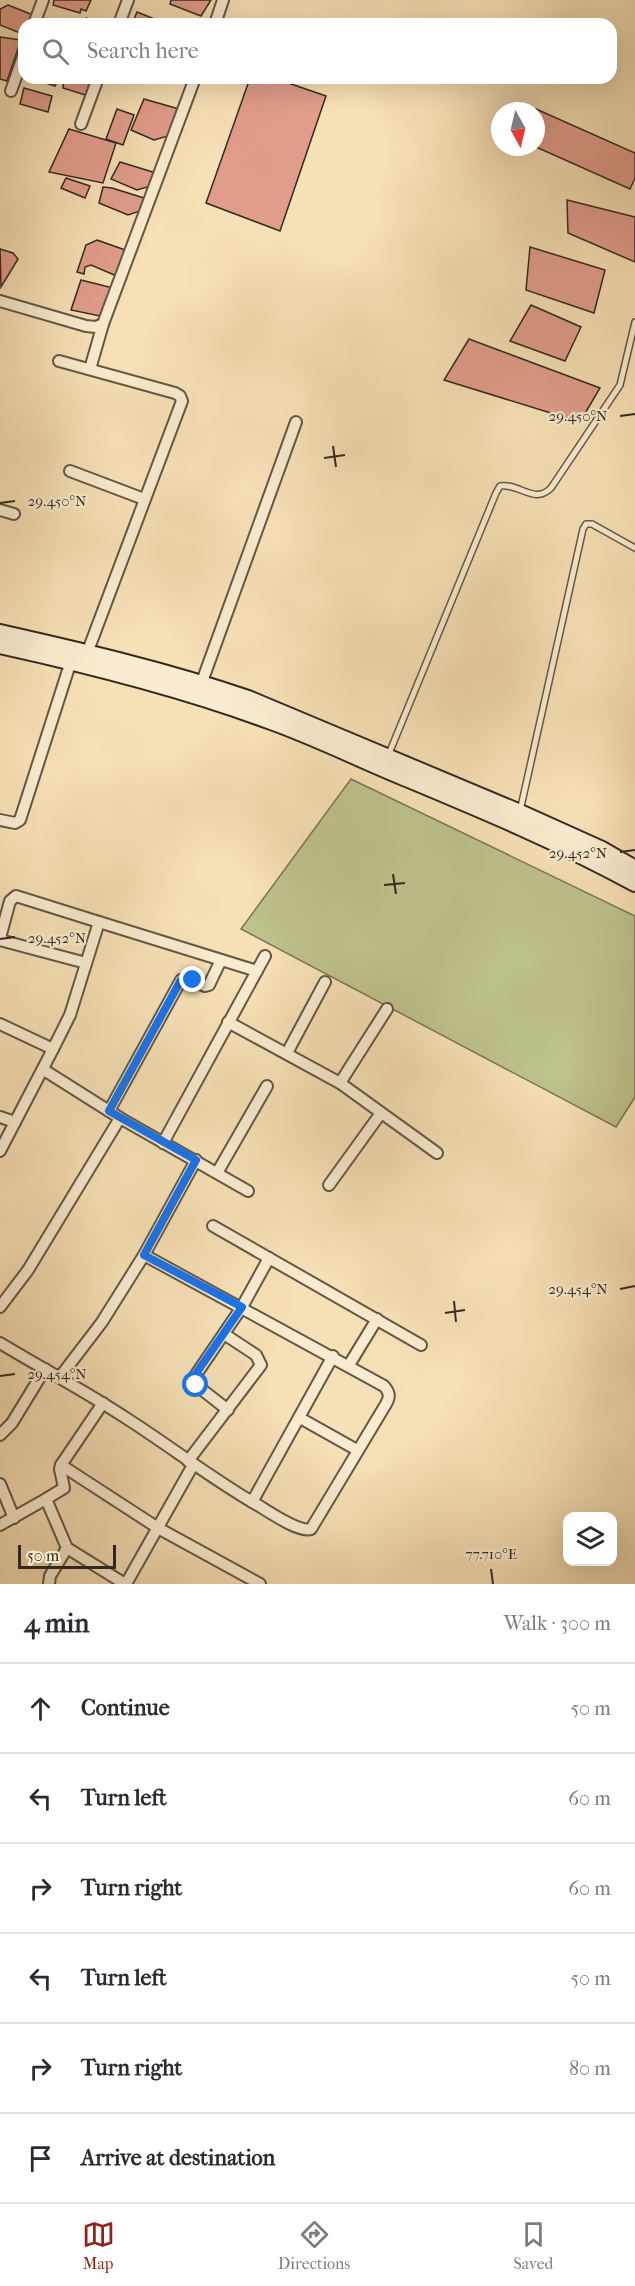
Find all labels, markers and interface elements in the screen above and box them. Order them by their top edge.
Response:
search box [18,18,617,84]
icon: search [39,35,72,68]
text: Search here [87,38,199,64]
north arrow [491,102,545,156]
text: 29.450°N [549,407,608,425]
text: 29.450°N [28,492,87,510]
text: 29.452°N [549,844,608,862]
text: 29.452°N [28,929,87,947]
route end [179,966,205,992]
text: 29.454°N [548,1280,608,1298]
text: 29.454°N [27,1365,87,1383]
route start [182,1371,208,1397]
map controls [563,1512,617,1566]
button: layers [563,1512,617,1566]
scale bar [18,1542,116,1570]
text: 77.710°E [465,1545,517,1563]
text: 50 m [27,1546,59,1565]
text: 4 min [24,1608,89,1639]
text: Walk · 300 m [504,1612,611,1635]
icon: ahead [24,1692,57,1725]
text: Continue [81,1695,170,1721]
text: 50 m [570,1697,611,1720]
icon: left [24,1782,57,1815]
text: Turn left [81,1785,167,1811]
text: 60 m [568,1787,611,1810]
icon: right [24,1872,57,1905]
text: Turn right [81,1875,182,1901]
text: 60 m [568,1877,611,1900]
icon: left [24,1962,57,1995]
text: Turn left [81,1965,167,1991]
text: 50 m [570,1967,611,1990]
icon: right [24,2052,57,2085]
text: Turn right [81,2055,182,2081]
text: 80 m [569,2057,611,2080]
icon: arrive [24,2142,57,2175]
text: Arrive at destination [81,2145,275,2171]
tab: Map [82,2218,115,2273]
tab: Directions [278,2218,350,2273]
tab: Saved [514,2218,553,2273]

